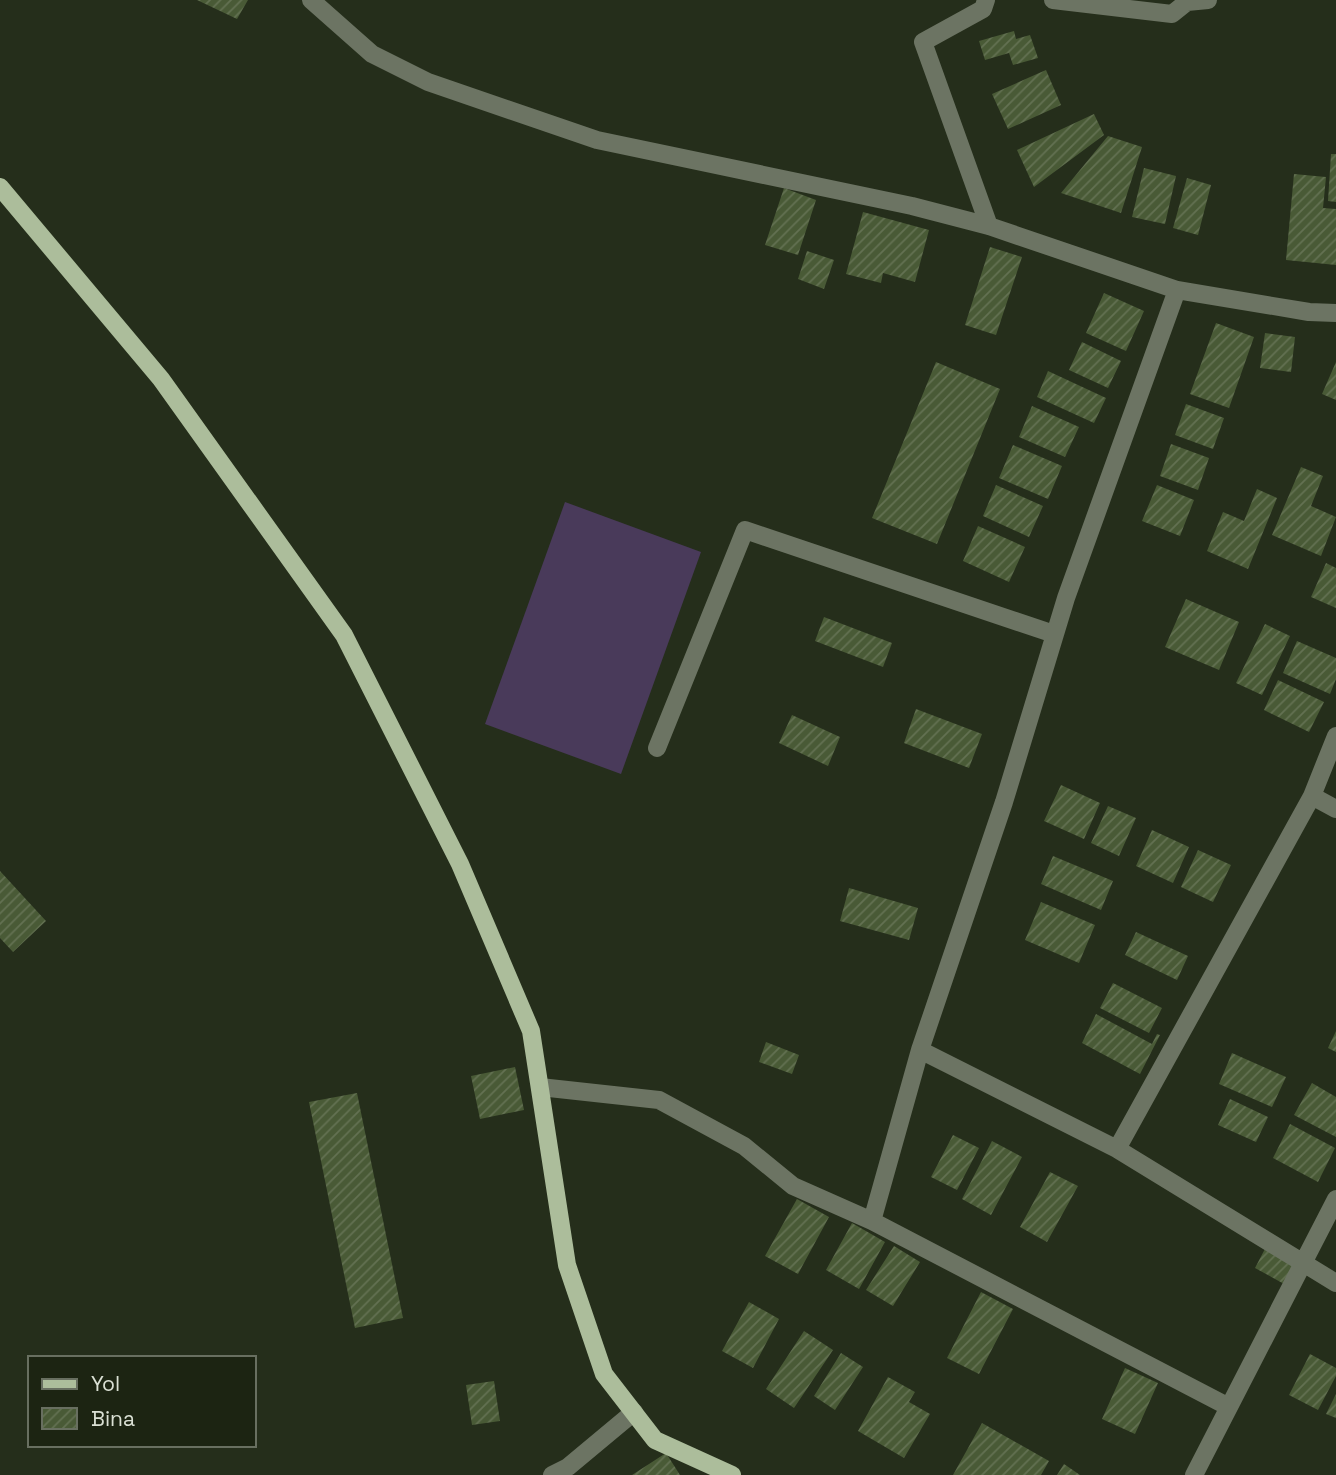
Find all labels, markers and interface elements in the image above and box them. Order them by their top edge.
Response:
legend [28,1356,256,1447]
text: Yol [91,1370,120,1397]
text: Bina [91,1405,135,1432]

